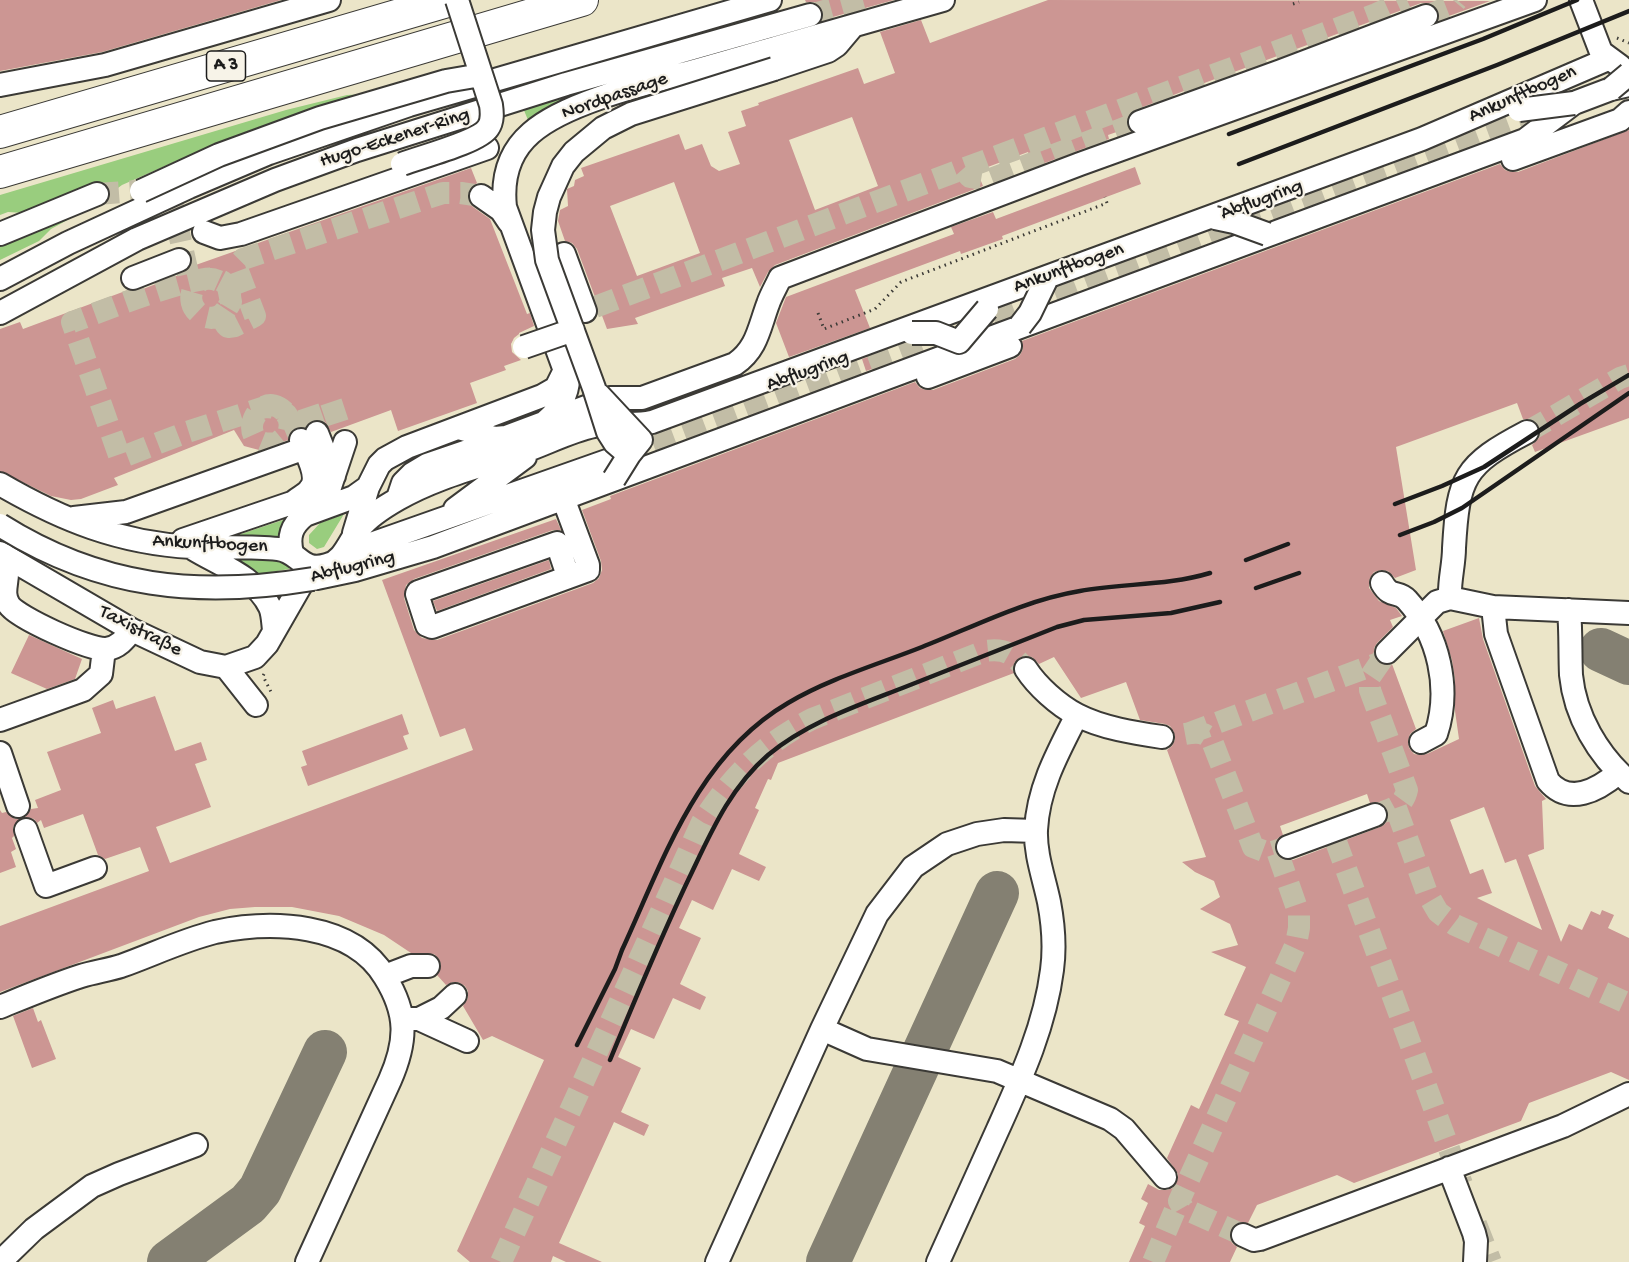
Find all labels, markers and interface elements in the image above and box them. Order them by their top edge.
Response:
road number: A 3 [206,51,246,81]
street label: Ankunftbogen [1465,61,1581,129]
street label: Nordpassage [559,68,671,126]
street label: Hugo-Eckener-Ring [317,103,473,175]
street label: Abflugring [1218,175,1306,227]
street label: Ankunftbogen [1011,238,1127,300]
street label: Abflugring [764,346,852,398]
street label: Ankunftbogen [152,530,268,560]
street label: Abflugring [308,546,398,590]
street label: Taxistraße [95,601,185,663]

